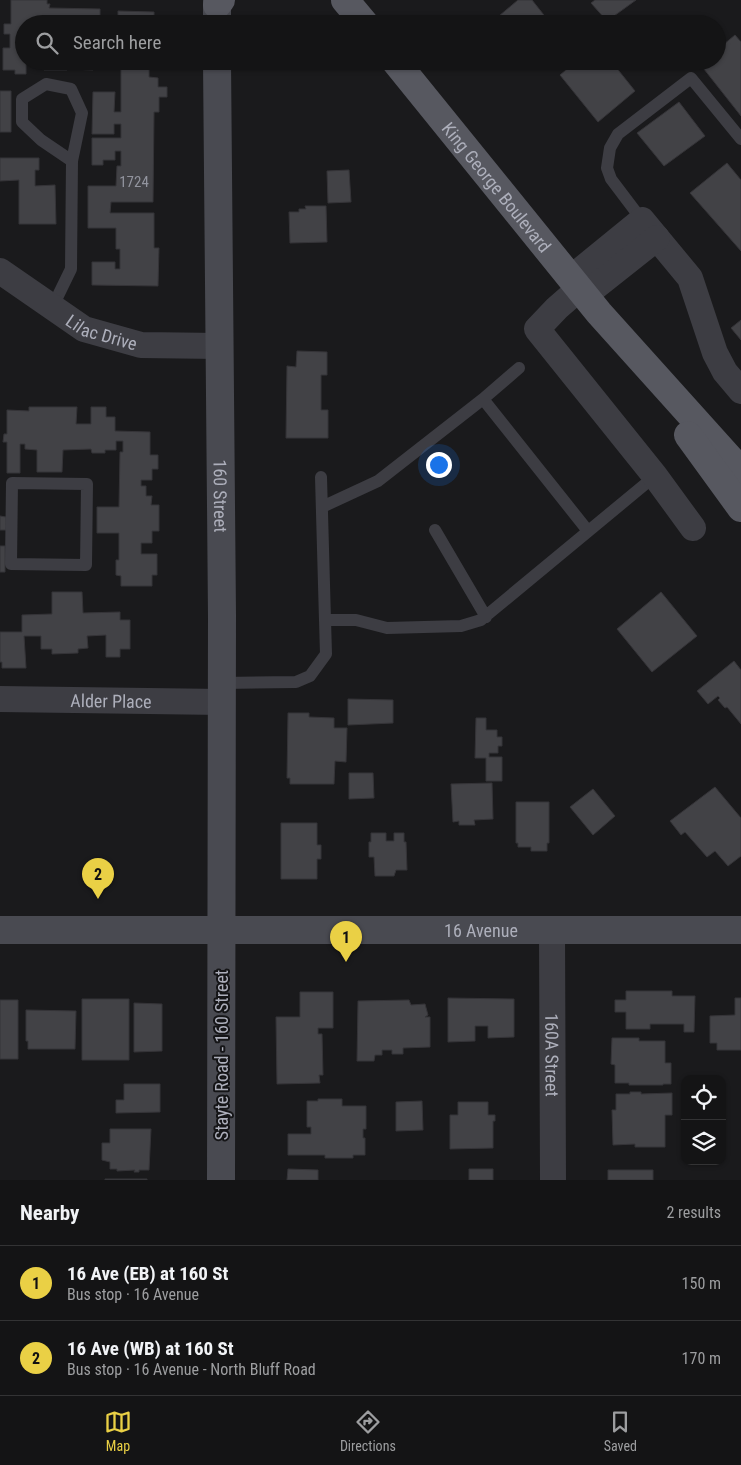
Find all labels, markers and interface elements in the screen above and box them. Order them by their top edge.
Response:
search box [15,15,726,70]
icon: search [33,29,61,57]
text: Search here [73,31,161,54]
street label: King George Boulevard [438,118,556,256]
house number: 1724 [119,173,149,191]
street label: Lilac Drive [62,310,140,354]
your location [426,452,452,478]
street label: 160 Street [210,459,232,533]
street label: Alder Place [70,689,152,712]
pin: 2 [82,858,114,899]
street label: 16 Avenue [444,920,518,941]
pin: 1 [330,921,362,962]
street label: Stayte Road - 160 Street [211,970,232,1140]
street label: 160A Street [542,1013,563,1097]
map controls [681,1075,726,1165]
button: locate [681,1075,726,1120]
button: layers [681,1120,726,1165]
text: Nearby [20,1201,79,1225]
text: 2 results [666,1203,721,1222]
text: 16 Ave (EB) at 160 St [67,1262,228,1285]
text: 1 [32,1274,40,1293]
text: 150 m [682,1274,721,1293]
text: Bus stop · 16 Avenue [67,1285,199,1304]
text: 16 Ave (WB) at 160 St [67,1337,234,1360]
text: 2 [32,1349,40,1368]
text: 170 m [682,1349,721,1368]
text: Bus stop · 16 Avenue - North Bluff Road [67,1360,316,1379]
tab: Map [104,1408,132,1454]
tab: Directions [340,1408,396,1454]
tab: Saved [604,1408,637,1454]

